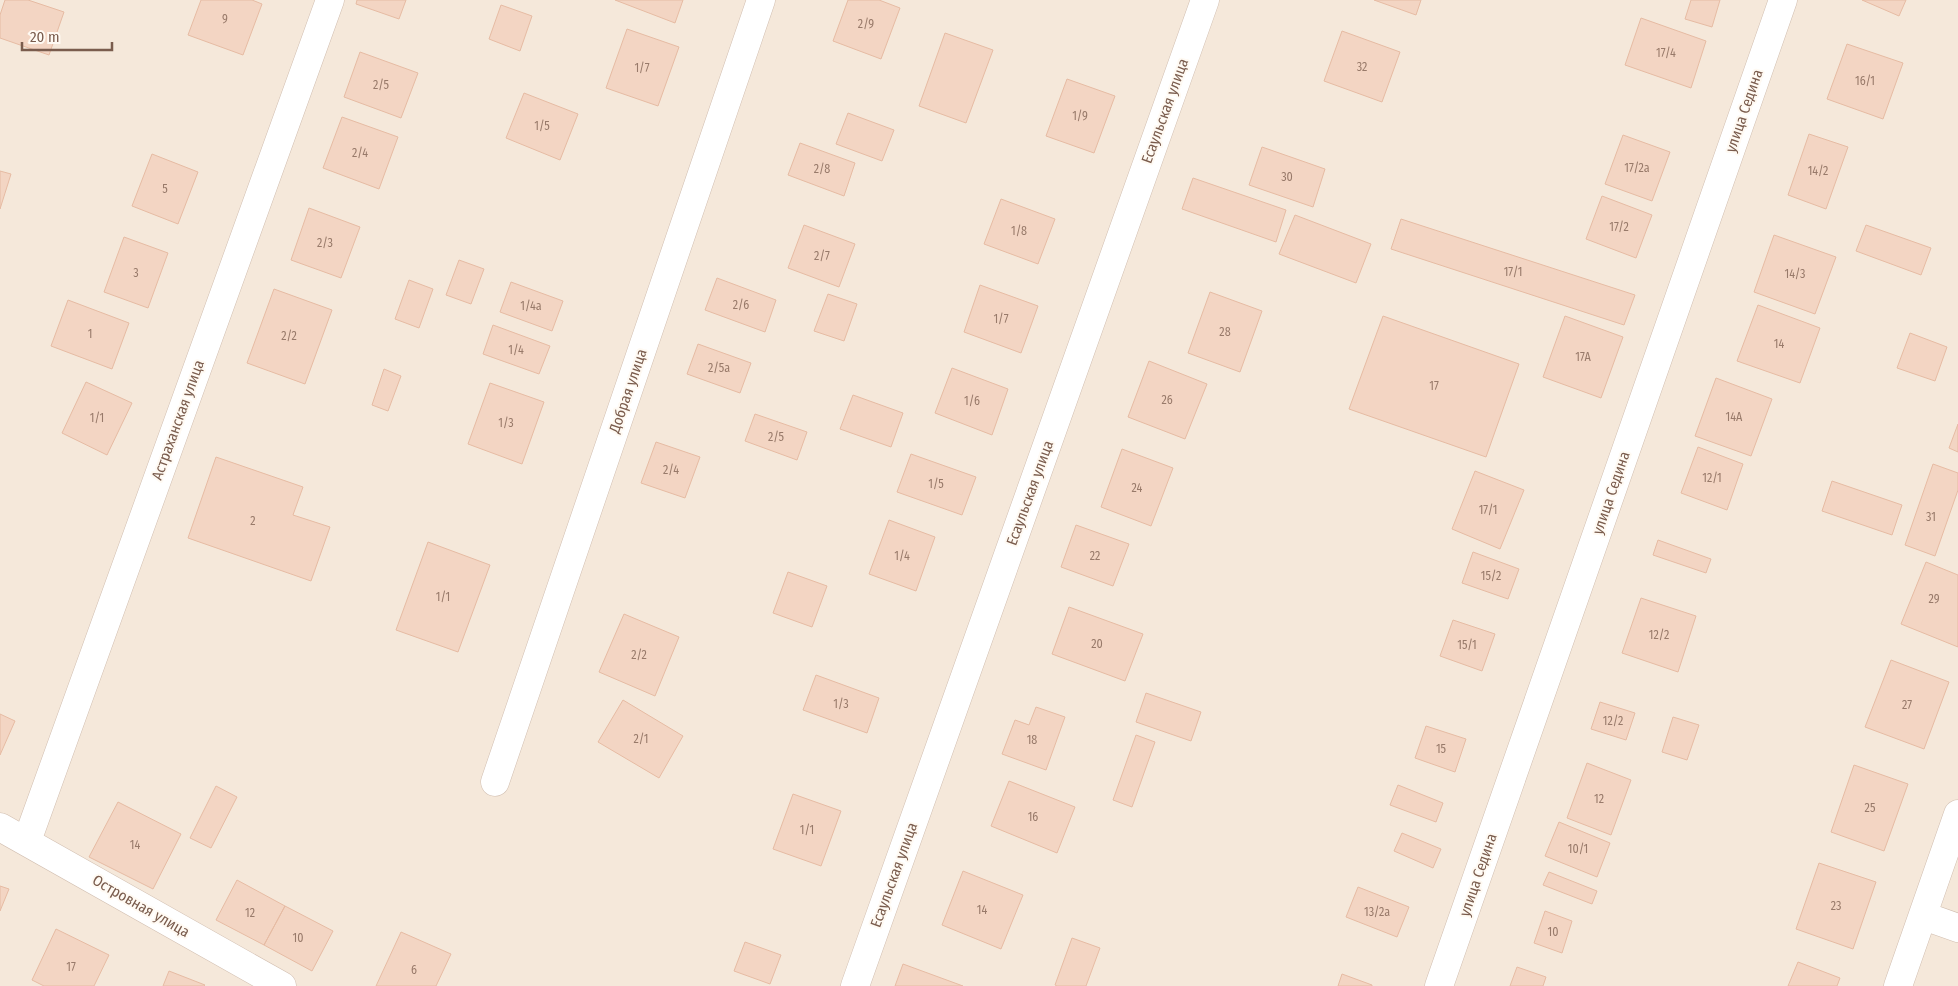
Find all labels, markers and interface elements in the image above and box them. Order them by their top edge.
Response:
house number: 9 [222,12,228,26]
house number: 2/9 [858,17,874,31]
scale bar [22,20,112,52]
text: 20 m [30,28,60,46]
house number: 17/4 [1656,46,1676,60]
street label: Есаульская улица [1138,56,1192,166]
house number: 32 [1357,60,1367,74]
house number: 1/7 [634,61,650,75]
street label: улица Седина [1721,67,1767,155]
house number: 16/1 [1855,74,1875,88]
house number: 2/5 [373,78,390,92]
house number: 1/9 [1072,109,1088,123]
house number: 1/5 [534,119,550,133]
house number: 2/4 [352,146,368,160]
house number: 17/2а [1624,161,1650,175]
house number: 2/8 [814,162,830,176]
house number: 14/2 [1808,164,1828,178]
house number: 30 [1281,170,1293,184]
house number: 5 [162,182,168,196]
house number: 17/2 [1609,220,1629,234]
house number: 1/8 [1011,224,1027,238]
house number: 2/3 [317,236,333,250]
house number: 2/7 [814,249,830,263]
house number: 17/1 [1504,265,1522,279]
house number: 3 [133,266,139,280]
house number: 14/3 [1785,267,1805,281]
house number: 2/6 [733,298,749,312]
house number: 1/4а [520,299,542,313]
house number: 1/7 [993,312,1009,326]
house number: 28 [1219,325,1231,339]
house number: 1 [88,327,92,341]
house number: 2/2 [281,329,297,343]
house number: 14 [1774,337,1784,351]
house number: 1/4 [508,343,524,357]
street label: Добрая улица [605,347,651,436]
house number: 17А [1575,350,1591,364]
street label: Астраханская улица [148,358,208,482]
house number: 2/5а [708,361,730,375]
house number: 17 [1429,379,1439,393]
house number: 26 [1161,393,1173,407]
house number: 1/6 [964,394,980,408]
house number: 14А [1726,410,1743,424]
house number: 1/1 [90,411,104,425]
house number: 1/3 [498,416,514,430]
house number: 2/5 [768,430,785,444]
street label: Есаульская улица [1003,438,1057,548]
street label: улица Седина [1588,449,1634,537]
house number: 2/4 [663,463,679,477]
house number: 12/1 [1702,471,1722,485]
house number: 1/5 [928,477,944,491]
house number: 24 [1132,481,1143,495]
house number: 17/1 [1479,503,1497,517]
house number: 31 [1926,510,1936,524]
house number: 2 [250,514,256,528]
house number: 1/4 [894,549,910,563]
house number: 22 [1090,549,1100,563]
house number: 15/2 [1481,569,1501,583]
house number: 1/1 [436,590,450,604]
house number: 29 [1928,592,1940,606]
house number: 12/2 [1649,628,1669,642]
house number: 20 [1091,637,1103,651]
house number: 15/1 [1457,638,1477,652]
house number: 2/2 [631,648,647,662]
house number: 1/3 [833,697,849,711]
house number: 27 [1902,698,1912,712]
house number: 12/2 [1603,714,1623,728]
house number: 2/1 [634,732,648,746]
house number: 18 [1027,733,1037,747]
house number: 15 [1436,742,1447,756]
house number: 12 [1594,792,1604,806]
house number: 25 [1865,801,1876,815]
house number: 16 [1028,810,1038,824]
street label: Есаульская улица [867,820,921,930]
house number: 1/1 [800,823,814,837]
street label: улица Седина [1455,831,1501,919]
house number: 14 [130,838,140,852]
house number: 10/1 [1568,842,1588,856]
street label: Островная улица [89,871,193,941]
house number: 23 [1831,899,1841,913]
house number: 14 [977,903,987,917]
house number: 13/2а [1364,905,1390,919]
house number: 12 [245,906,255,920]
house number: 10 [1548,925,1558,939]
house number: 10 [293,931,303,945]
house number: 17 [66,960,76,974]
house number: 6 [411,963,417,977]

